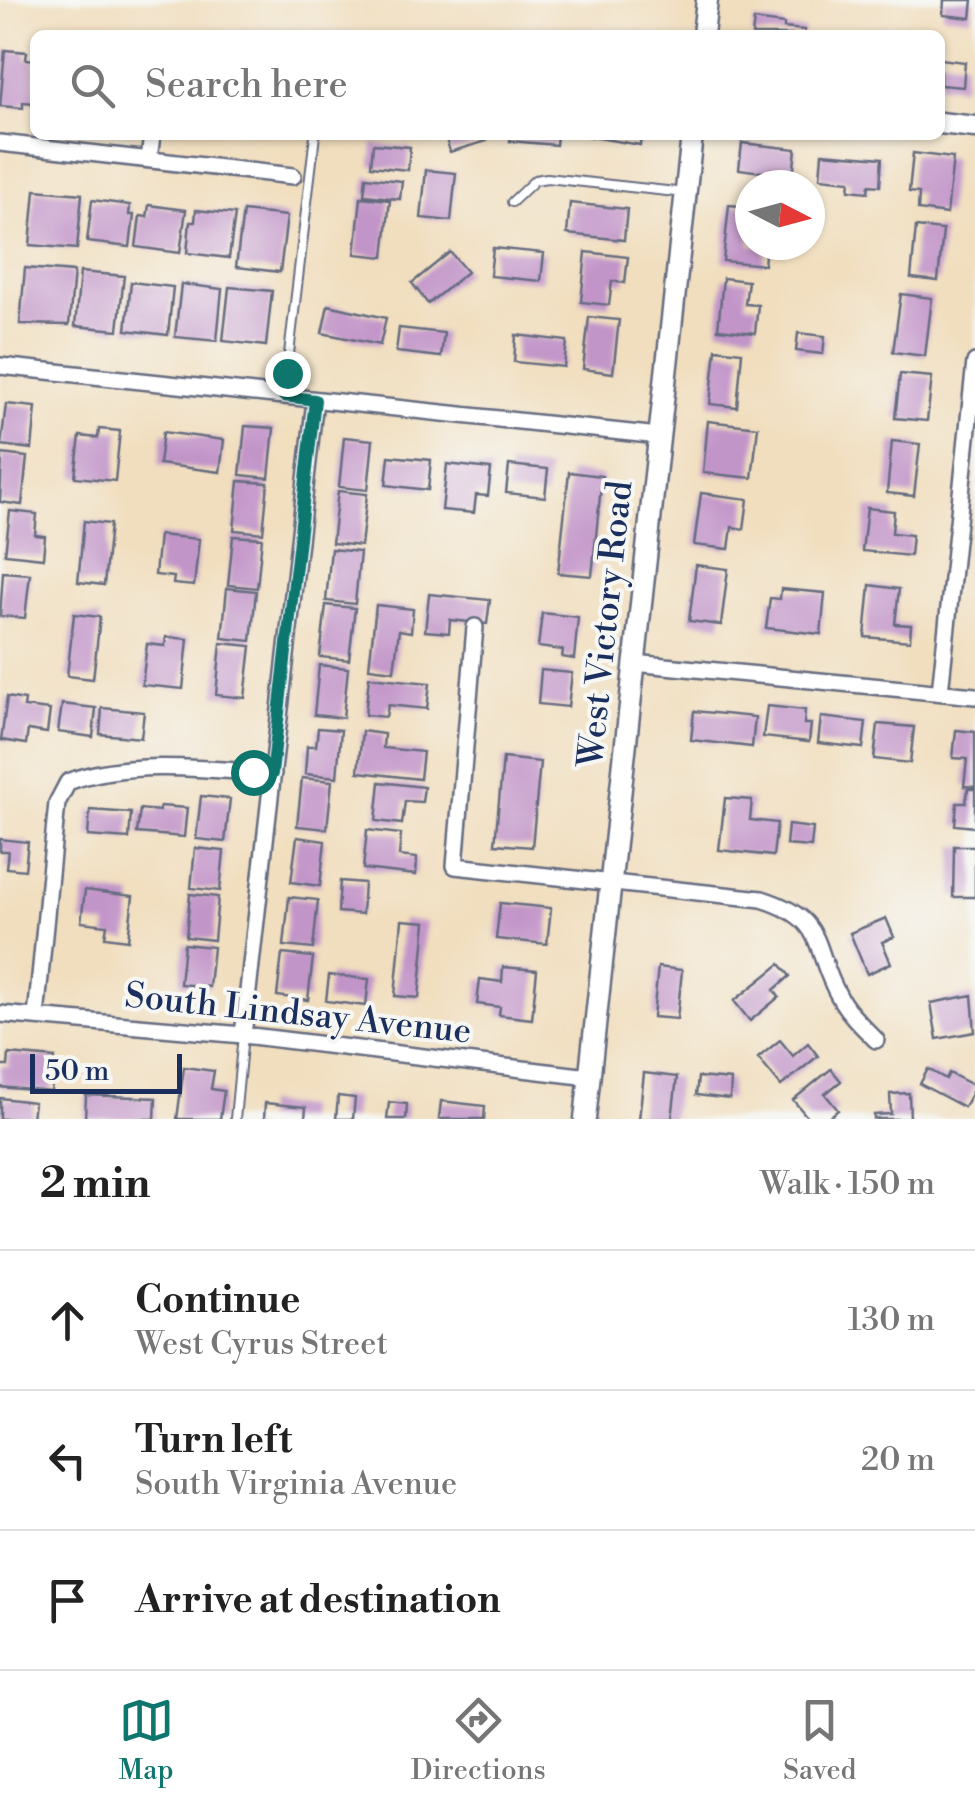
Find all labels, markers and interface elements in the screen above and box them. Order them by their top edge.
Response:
search box [30,30,945,140]
icon: search [65,58,120,113]
text: Search here [145,62,348,109]
north arrow [735,170,825,260]
route end [265,351,311,397]
street label: West Victory Road [569,478,642,770]
route start [231,750,277,796]
street label: South Lindsay Avenue [123,974,473,1054]
scale bar [30,1049,182,1094]
text: 50 m [45,1054,109,1089]
text: 2 min [40,1158,150,1211]
text: Walk · 150 m [760,1164,935,1204]
text: Continue [135,1277,300,1324]
icon: ahead [40,1293,95,1348]
text: 130 m [848,1300,935,1340]
text: West Cyrus Street [135,1324,388,1364]
text: Turn left [135,1417,292,1464]
icon: left [40,1433,95,1488]
text: 20 m [861,1440,935,1480]
text: South Virginia Avenue [135,1464,457,1504]
icon: arrive [40,1573,95,1628]
text: Arrive at destination [135,1577,501,1624]
tab: Map [119,1693,174,1788]
tab: Directions [411,1693,546,1788]
tab: Saved [783,1693,856,1788]

